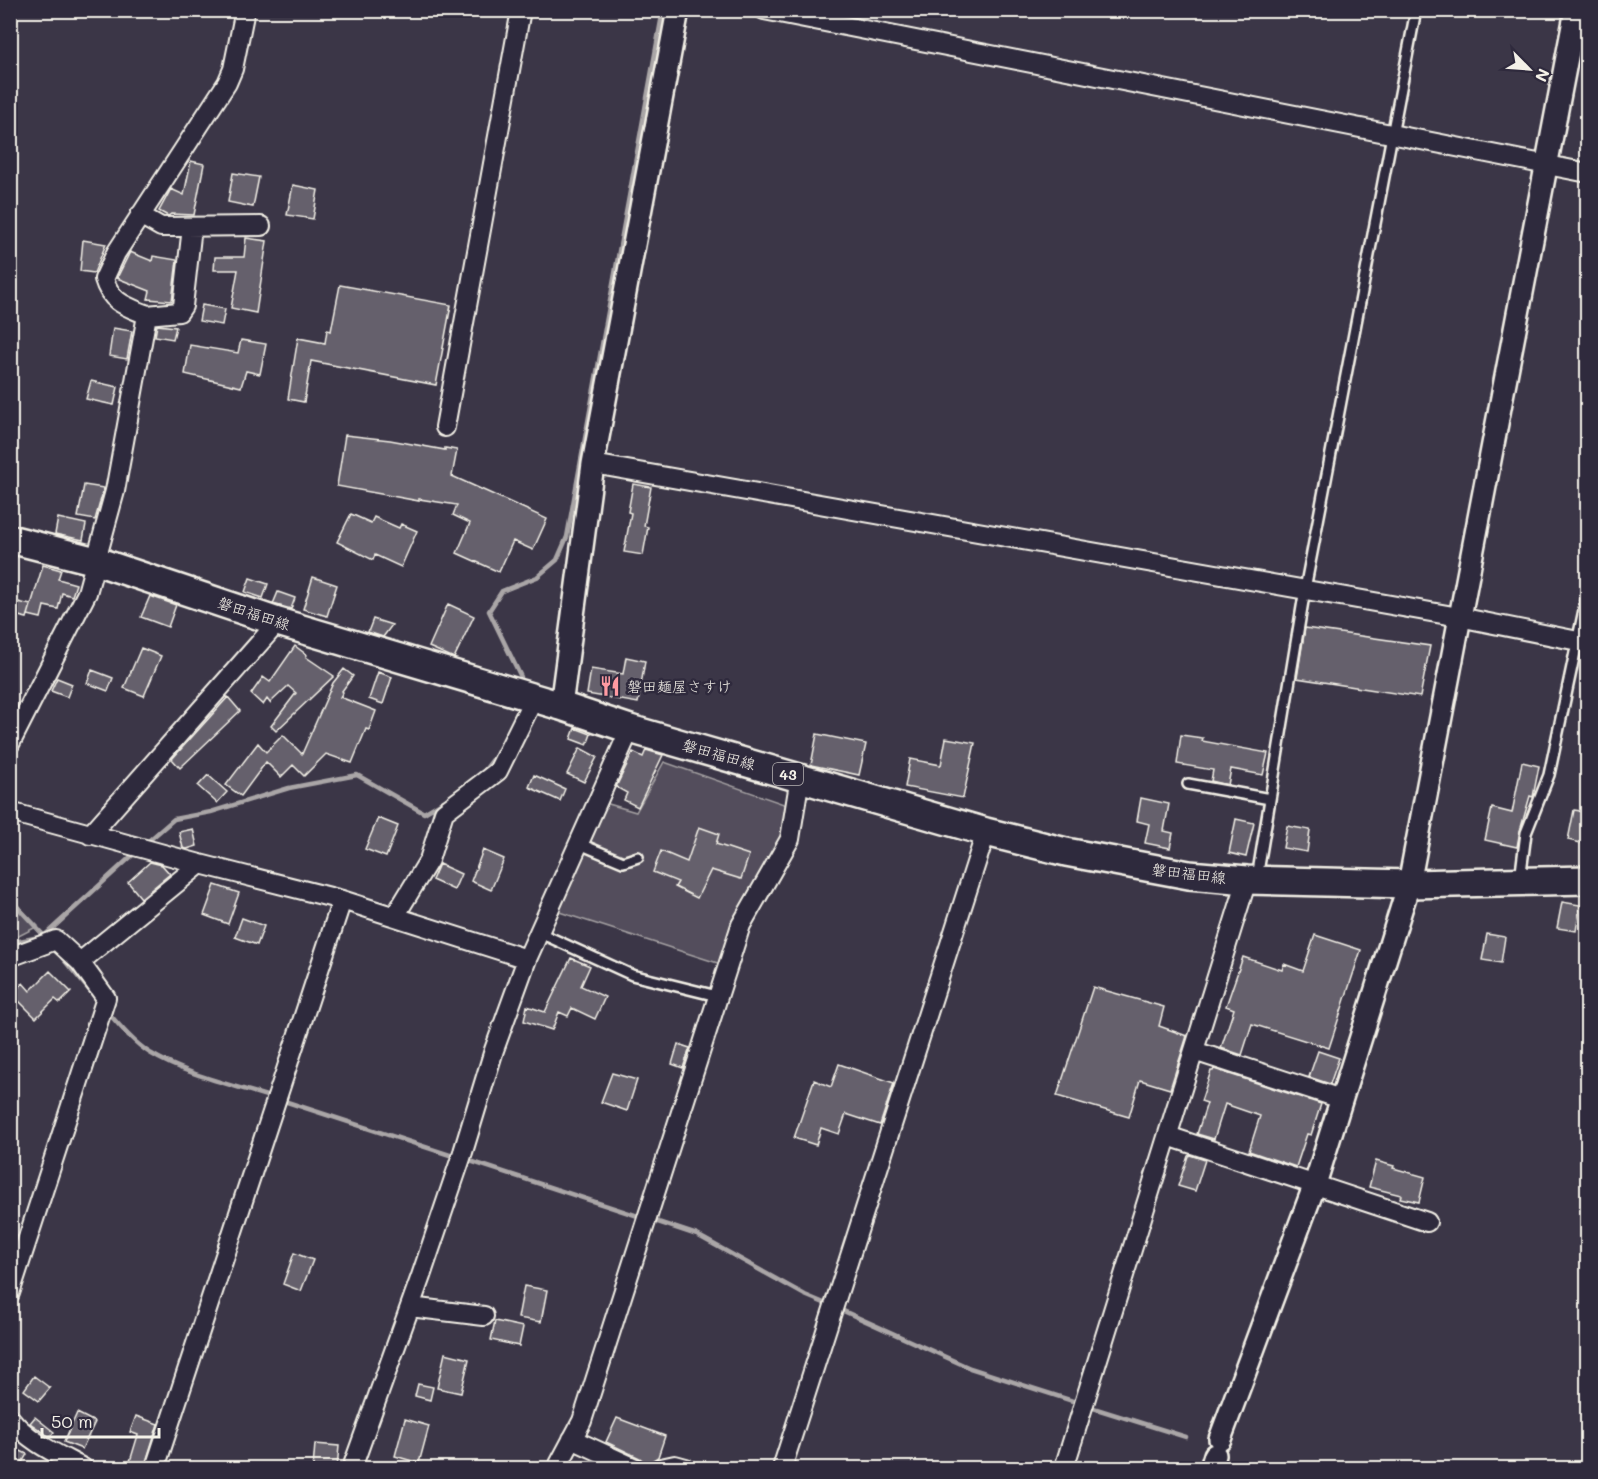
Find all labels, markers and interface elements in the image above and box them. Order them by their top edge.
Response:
north arrow [1499,39,1559,99]
text: N [1531,66,1555,85]
street label: 磐田福田線 [215,592,293,634]
restaurant icon: 磐田麺屋さすけ [598,674,622,698]
place label: 磐田麺屋さすけ [627,676,732,696]
street label: 磐田福田線 [680,734,758,774]
road number: 43 [773,763,803,785]
street label: 磐田福田線 [1151,859,1227,887]
scale bar [42,1401,159,1439]
text: 50 m [51,1409,93,1433]

